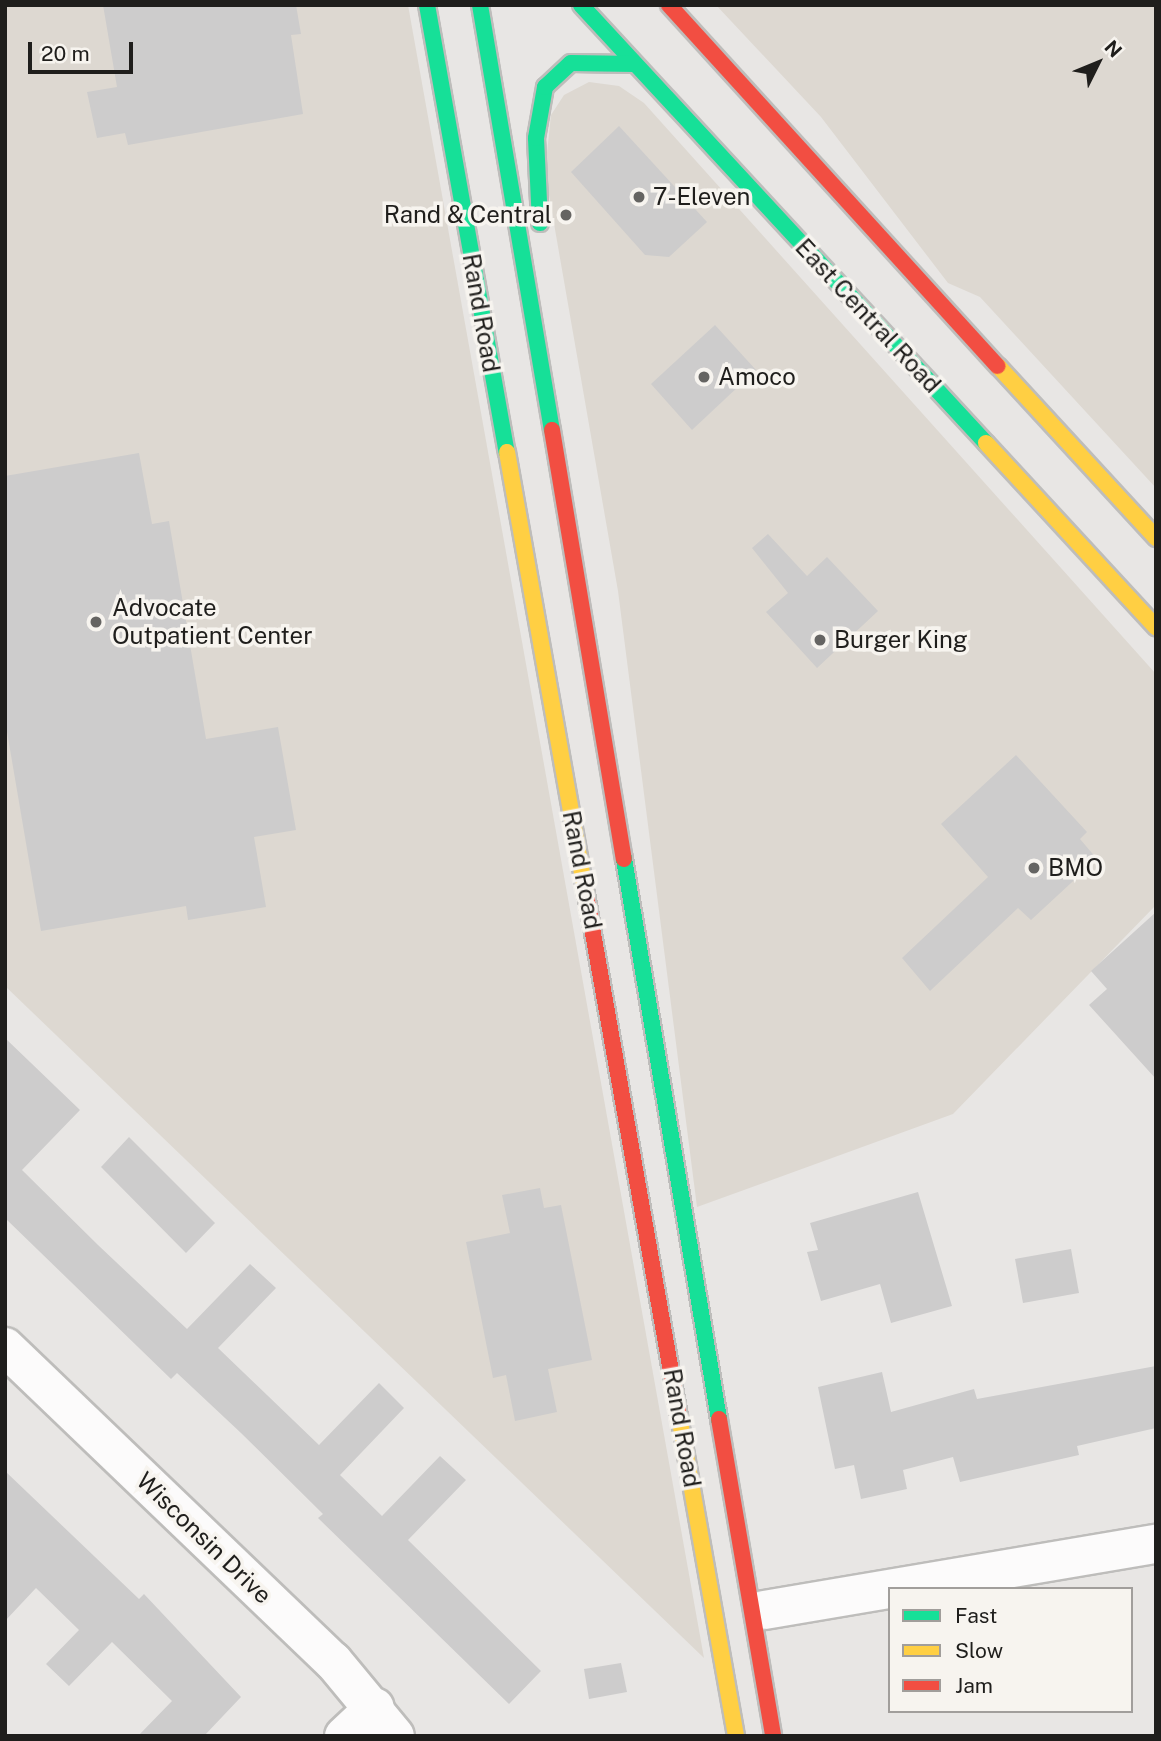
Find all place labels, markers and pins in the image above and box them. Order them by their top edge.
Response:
place label: 7-Eleven [653,183,750,211]
marker: 7-Eleven [631,189,647,205]
place label: Rand & Central [384,201,552,229]
marker: Rand & Central [558,207,574,223]
place label: Amoco [718,363,796,391]
marker: Amoco [696,369,712,385]
place label: Advocate Outpatient Center [112,594,313,650]
marker: Advocate Outpatient Center [86,612,106,632]
place label: Burger King [834,626,968,654]
marker: Burger King [812,632,828,648]
place label: BMO [1048,854,1103,882]
marker: BMO [1026,860,1042,876]

